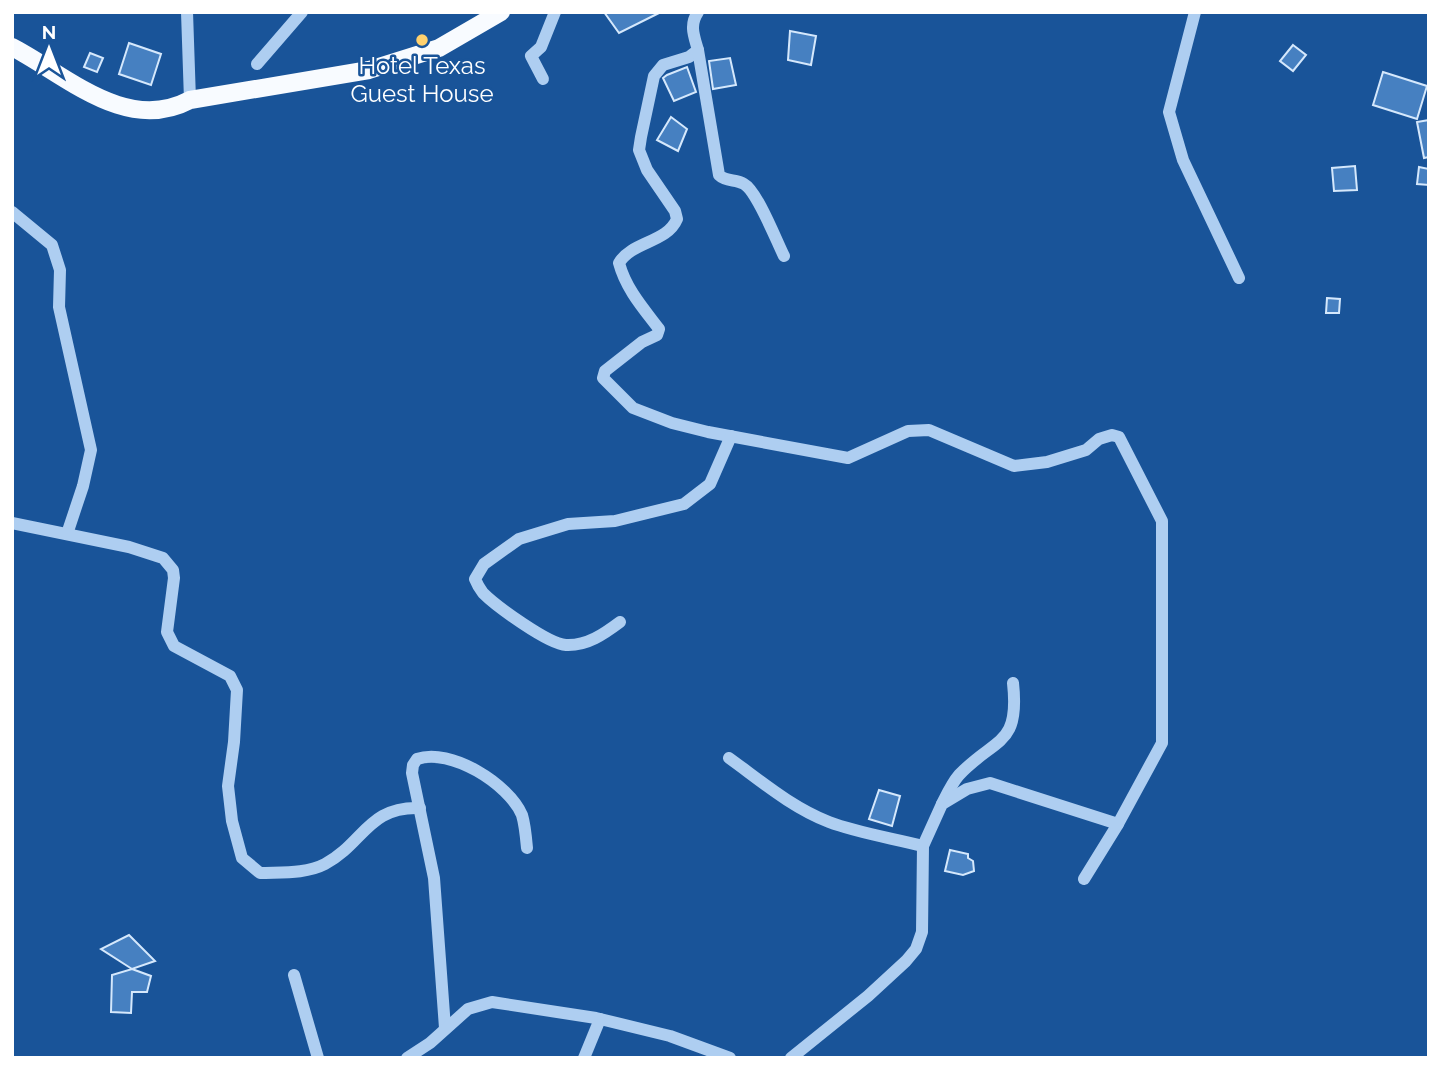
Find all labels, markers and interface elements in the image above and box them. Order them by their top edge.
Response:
north arrow [14,14,84,84]
text: N [42,21,56,43]
marker: Hotel Texas Guest House [414,32,430,48]
place label: Hotel Texas Guest House [350,51,494,108]

